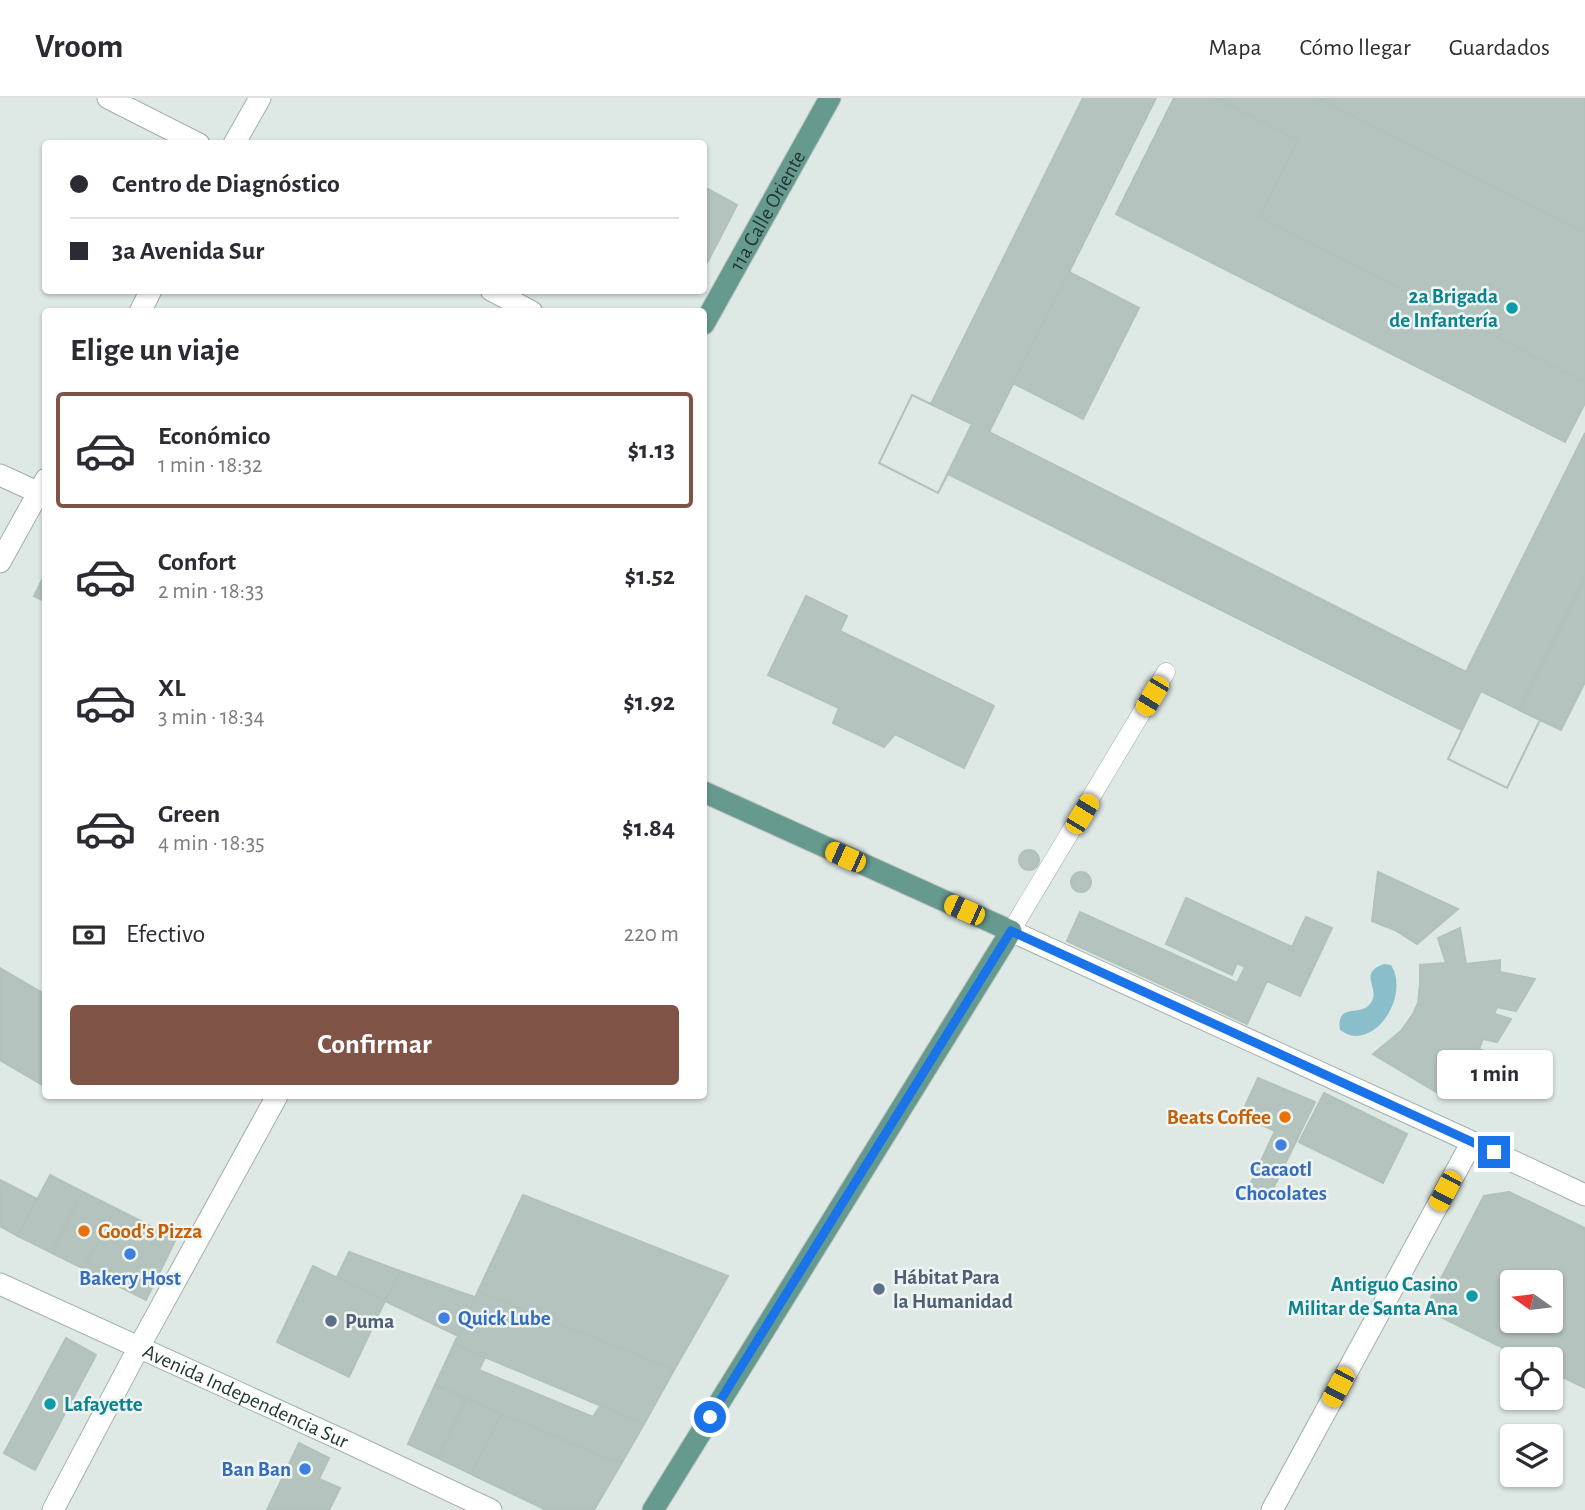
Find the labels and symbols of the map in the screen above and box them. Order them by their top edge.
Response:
street label: 11a Calle Oriente [726,147,809,274]
place label: 2a Brigada de Infantería [1389,286,1498,331]
marker: 2a Brigada de Infantería [1504,300,1520,316]
car [1133,673,1172,719]
car [1063,791,1102,837]
car [822,839,869,875]
car [941,892,988,928]
callout: 1 min [1436,1051,1552,1100]
place label: Beats Coffee [1167,1107,1271,1128]
marker: Beats Coffee [1277,1109,1293,1125]
route end [1478,1136,1510,1168]
marker: Cacaotl Chocolates [1273,1137,1289,1153]
place label: Cacaotl Chocolates [1235,1159,1327,1204]
car [1426,1168,1465,1214]
place label: Good's Pizza [98,1221,202,1242]
marker: Good's Pizza [76,1223,92,1239]
marker: Bakery Host [122,1246,138,1262]
place label: Hábitat Para la Humanidad [893,1267,1013,1312]
place label: Bakery Host [79,1268,181,1289]
north arrow [1500,1270,1563,1334]
place label: Antiguo Casino Militar de Santa Ana [1288,1274,1458,1319]
marker: Hábitat Para la Humanidad [871,1281,887,1297]
marker: Antiguo Casino Militar de Santa Ana [1464,1288,1480,1304]
place label: Quick Lube [458,1308,551,1330]
marker: Quick Lube [436,1310,452,1326]
place label: Puma [345,1311,394,1332]
marker: Puma [323,1313,339,1329]
street label: Avenida Independencia Sur [140,1340,352,1452]
car [1319,1364,1358,1410]
place label: Lafayette [64,1394,143,1415]
marker: Lafayette [42,1396,58,1412]
route start [694,1401,726,1433]
place label: Ban Ban [221,1459,291,1480]
marker: Ban Ban [297,1461,313,1477]

